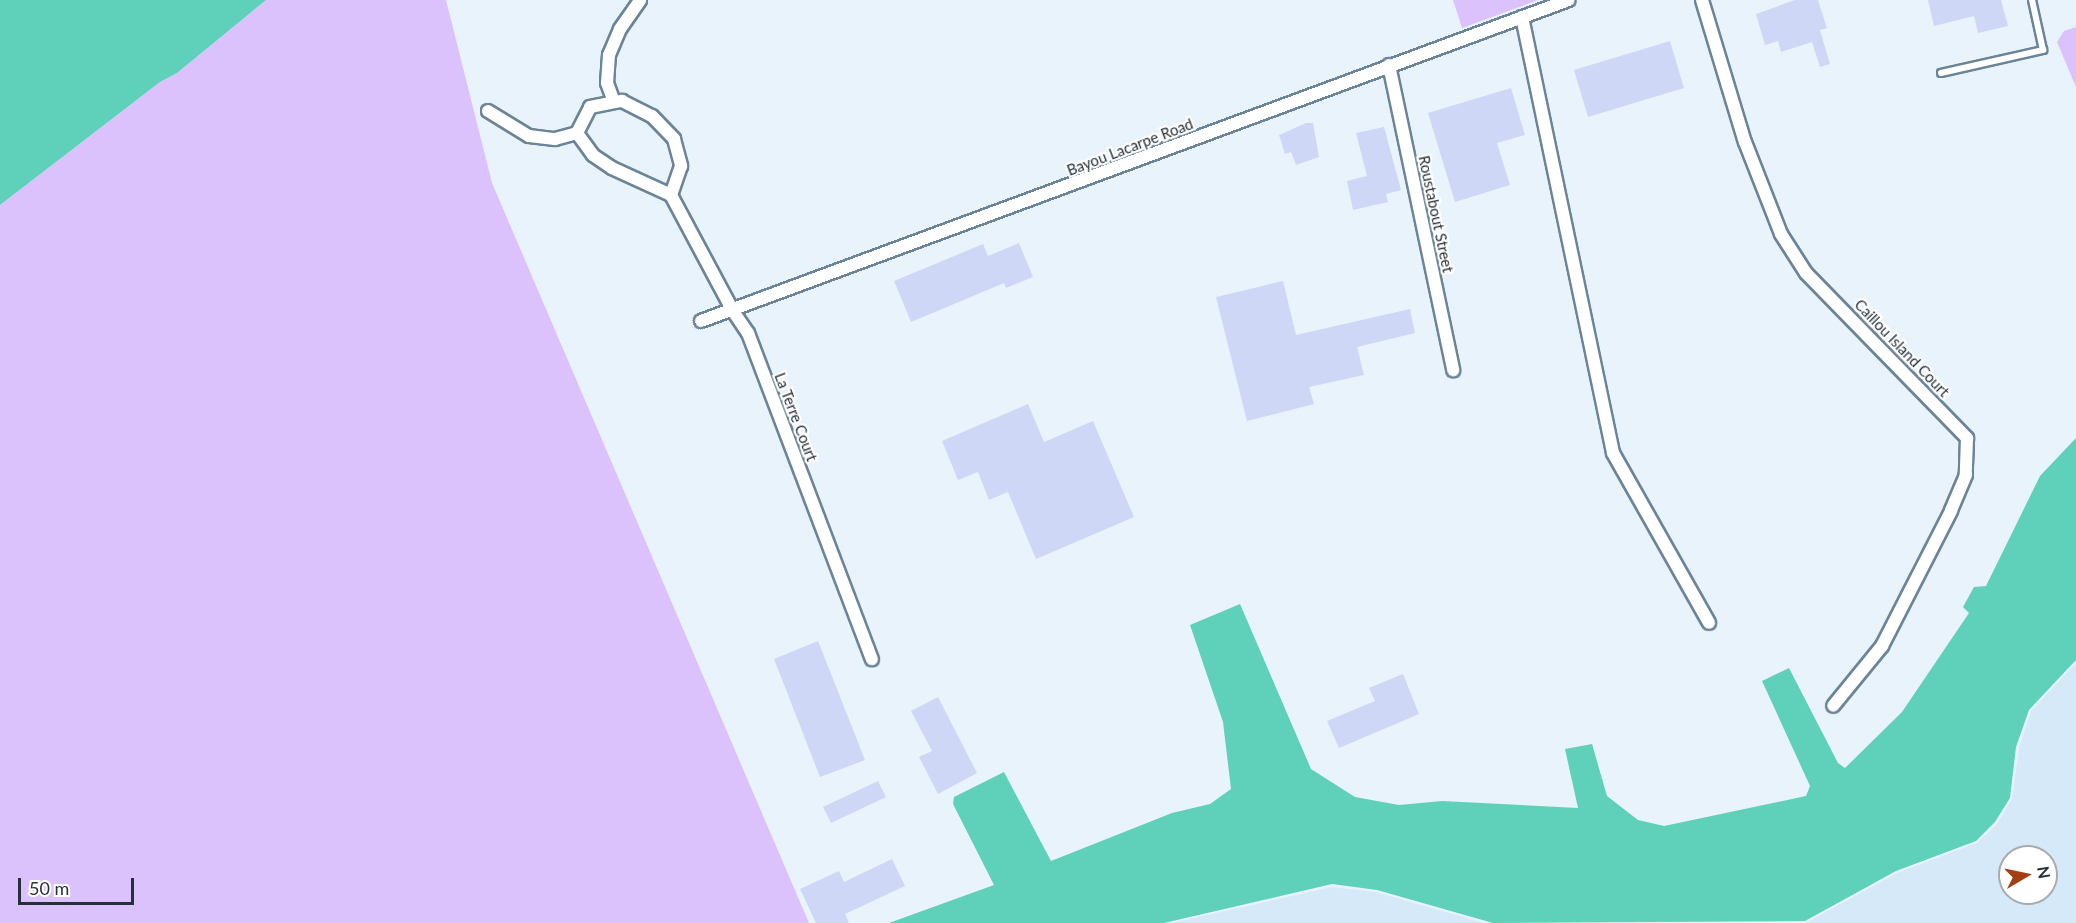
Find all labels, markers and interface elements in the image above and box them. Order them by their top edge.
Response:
street label: Bayou Lacarpe Road [1064,115,1196,179]
street label: Roustabout Street [1415,154,1457,274]
street label: Caillou Island Court [1851,296,1953,400]
street label: La Terre Court [771,370,821,464]
north arrow [1998,845,2058,905]
text: N [2034,865,2055,880]
scale bar [21,866,136,904]
text: 50 m [29,877,69,899]

